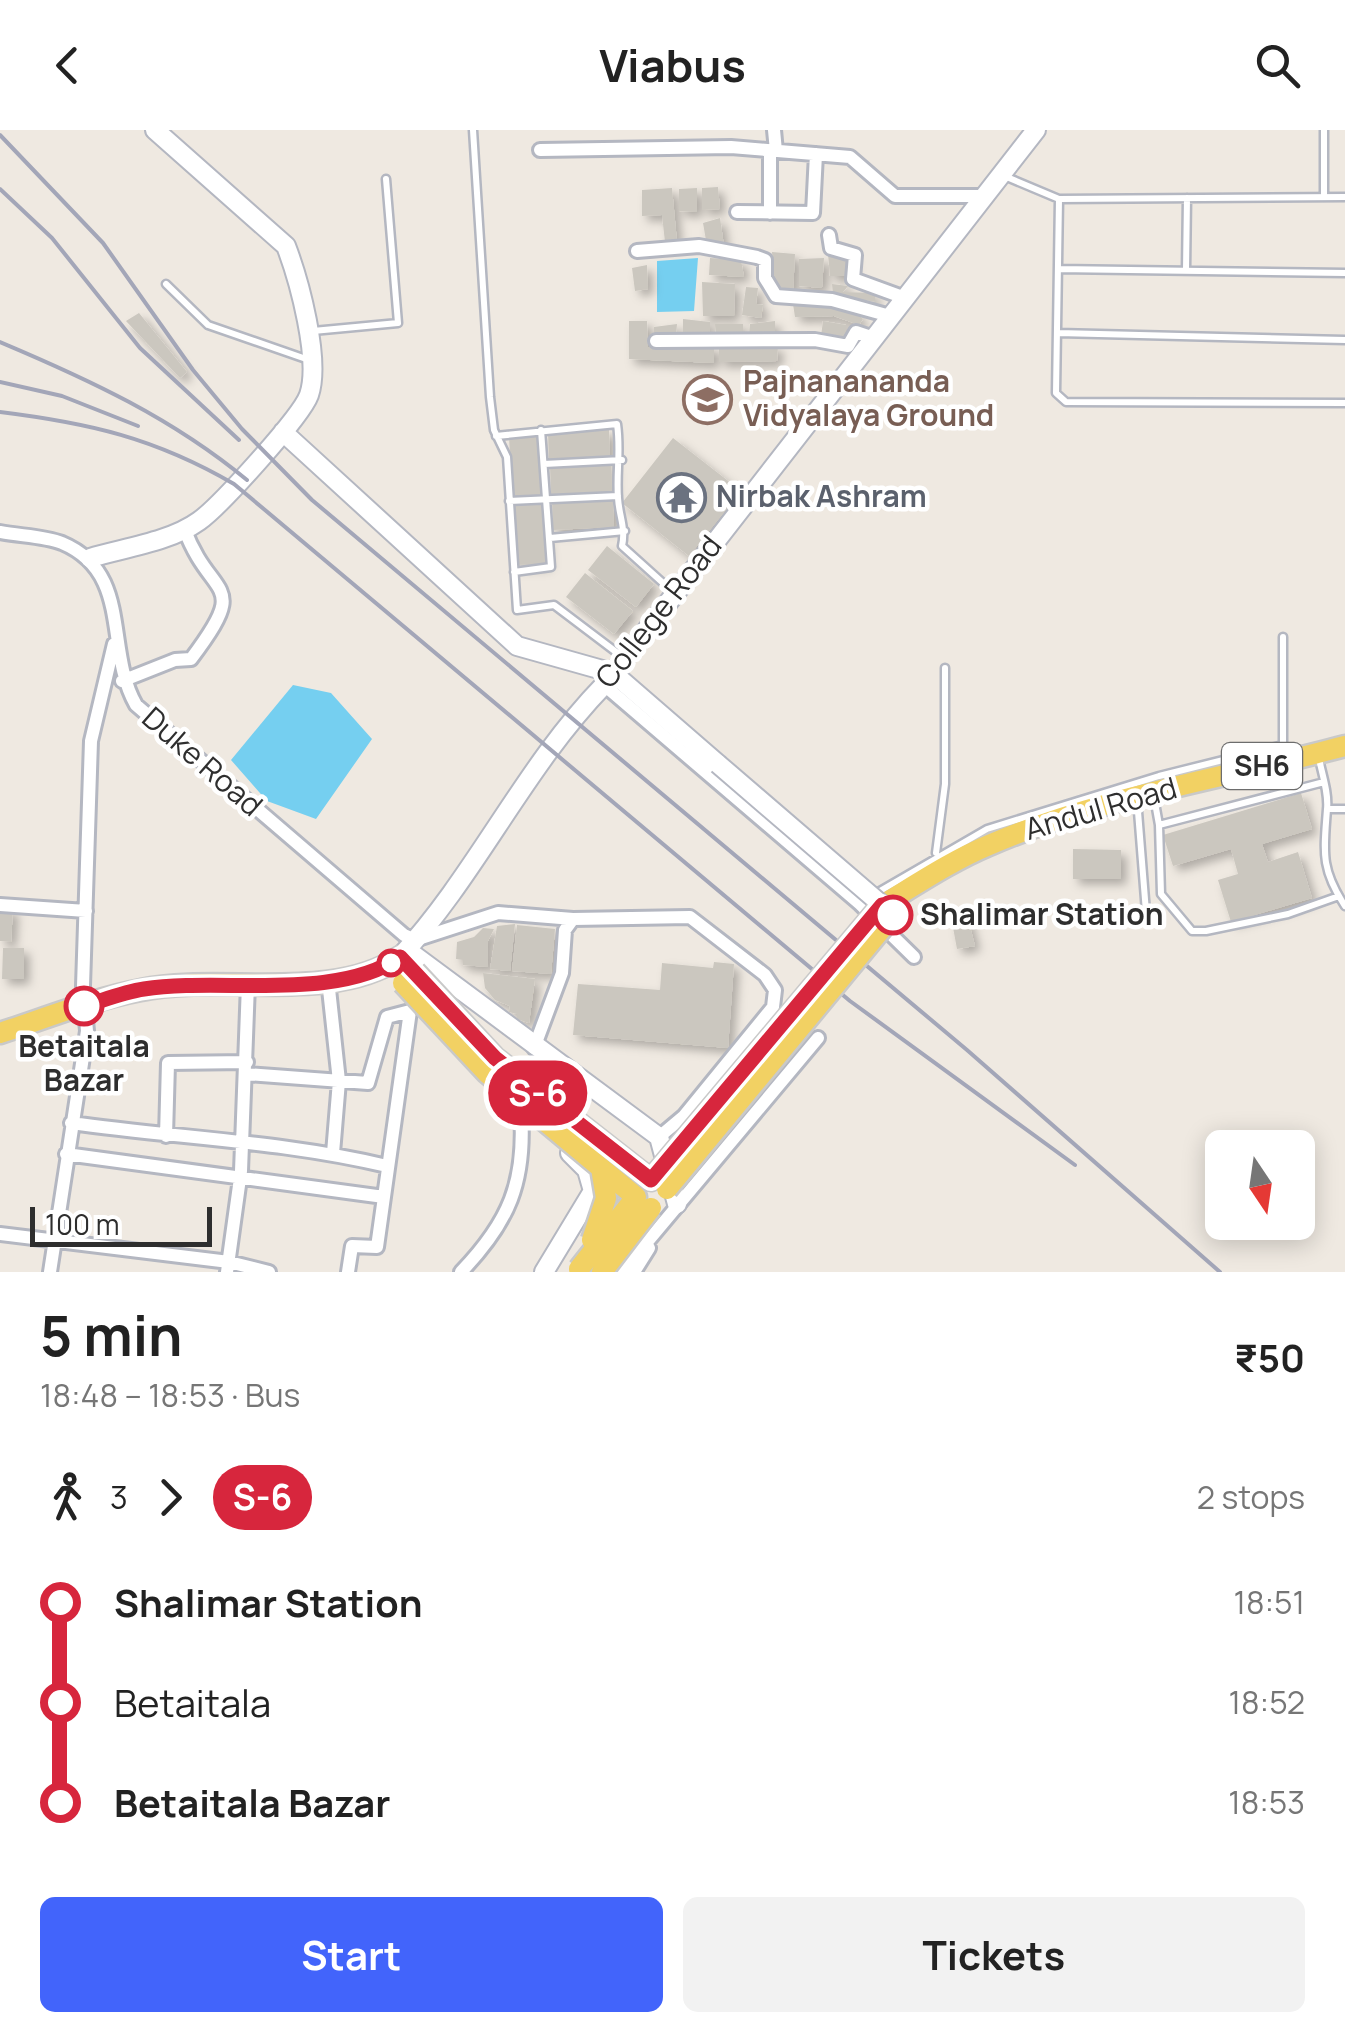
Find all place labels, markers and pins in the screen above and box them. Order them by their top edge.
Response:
place label: Pajnanananda Vidyalaya Ground [743,360,994,435]
school or university icon: Pajnanananda Vidyalaya Ground [682,373,734,425]
temple icon: Nirbak Ashram [655,471,707,523]
place label: Nirbak Ashram [716,475,927,516]
place label: Shalimar Station [920,893,1164,934]
marker: Shalimar Station [874,896,912,934]
unlabelled marker [378,950,404,976]
marker: Betaitala Bazar [65,987,103,1025]
place label: Betaitala Bazar [18,1025,150,1100]

